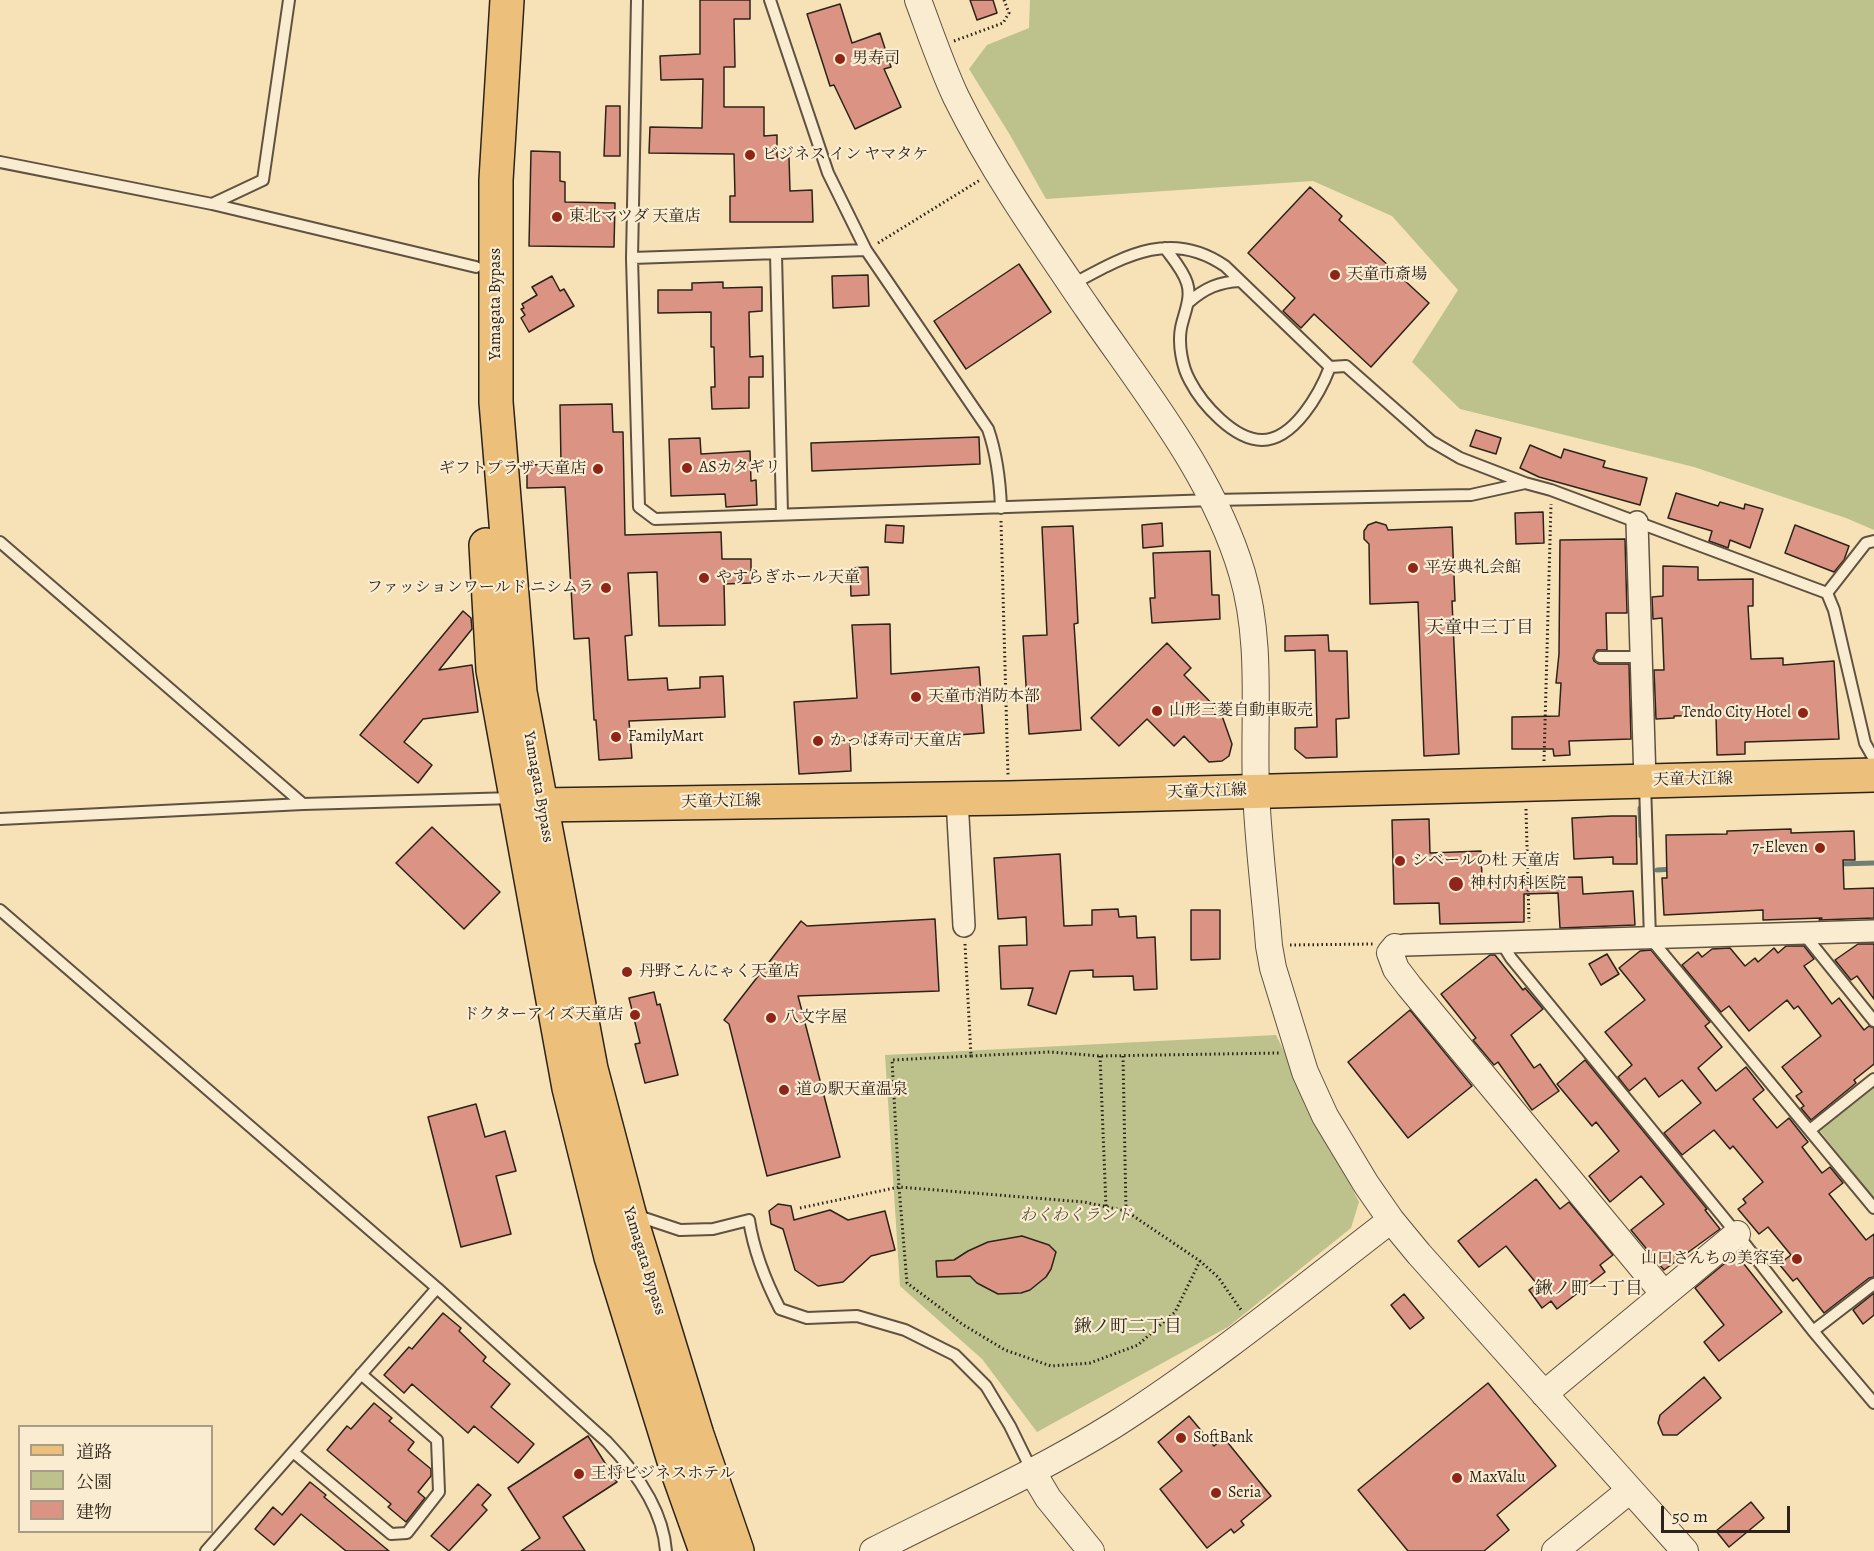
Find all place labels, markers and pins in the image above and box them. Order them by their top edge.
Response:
place label: 男寿司 [852,49,900,69]
marker: 男寿司 [833,52,847,66]
place label: ビジネス イン ヤマタケ [762,145,928,165]
marker: ビジネス イン ヤマタケ [743,148,757,162]
place label: 東北マツダ 天童店 [569,207,700,227]
marker: 東北マツダ 天童店 [550,210,564,224]
place label: 天童市斎場 [1347,265,1427,285]
marker: 天童市斎場 [1328,268,1342,282]
place label: ASカタギリ [699,458,781,478]
place label: ギフトプラザ 天童店 [439,459,586,479]
marker: ASカタギリ [680,461,694,475]
marker: ギフトプラザ 天童店 [591,462,605,476]
place label: 平安典礼会館 [1425,558,1521,578]
marker: 平安典礼会館 [1406,561,1420,575]
place label: やすらぎホール天童 [716,568,860,588]
marker: やすらぎホール天童 [697,571,711,585]
place label: ファッションワールド ニシムラ [367,578,594,598]
marker: ファッションワールド ニシムラ [599,581,613,595]
place label: 天童市消防本部 [928,687,1040,707]
marker: 天童市消防本部 [909,690,923,704]
place label: 山形三菱自動車販売 [1169,701,1313,721]
place label: Tendo City Hotel [1682,703,1791,723]
marker: 山形三菱自動車販売 [1150,704,1164,718]
marker: Tendo City Hotel [1796,706,1810,720]
place label: FamilyMart [628,727,704,747]
marker: FamilyMart [609,730,623,744]
place label: かっぱ寿司 天童店 [830,731,961,751]
marker: かっぱ寿司 天童店 [811,734,825,748]
place label: 7-Eleven [1752,838,1808,858]
marker: 7-Eleven [1813,841,1827,855]
place label: シベールの杜 天童店 [1412,851,1559,871]
marker: シベールの杜 天童店 [1393,854,1407,868]
place label: 神村内科医院 [1470,874,1566,894]
marker: 神村内科医院 [1447,875,1465,893]
place label: 丹野こんにゃく天童店 [639,962,799,982]
marker: 丹野こんにゃく天童店 [620,965,634,979]
place label: ドクターアイズ天童店 [463,1005,623,1025]
marker: ドクターアイズ天童店 [628,1008,642,1022]
place label: 八文字屋 [783,1008,847,1028]
marker: 八文字屋 [764,1011,778,1025]
place label: 道の駅天童温泉 [796,1080,908,1100]
marker: 道の駅天童温泉 [777,1083,791,1097]
place label: 山口さんちの美容室 [1641,1249,1785,1269]
marker: 山口さんちの美容室 [1790,1252,1804,1266]
place label: SoftBank [1193,1428,1253,1448]
marker: SoftBank [1174,1431,1188,1445]
place label: 王将ビジネスホテル [591,1464,735,1484]
marker: 王将ビジネスホテル [572,1467,586,1481]
place label: MaxValu [1469,1468,1526,1488]
marker: MaxValu [1450,1471,1464,1485]
place label: Seria [1228,1483,1261,1503]
marker: Seria [1209,1486,1223,1500]

